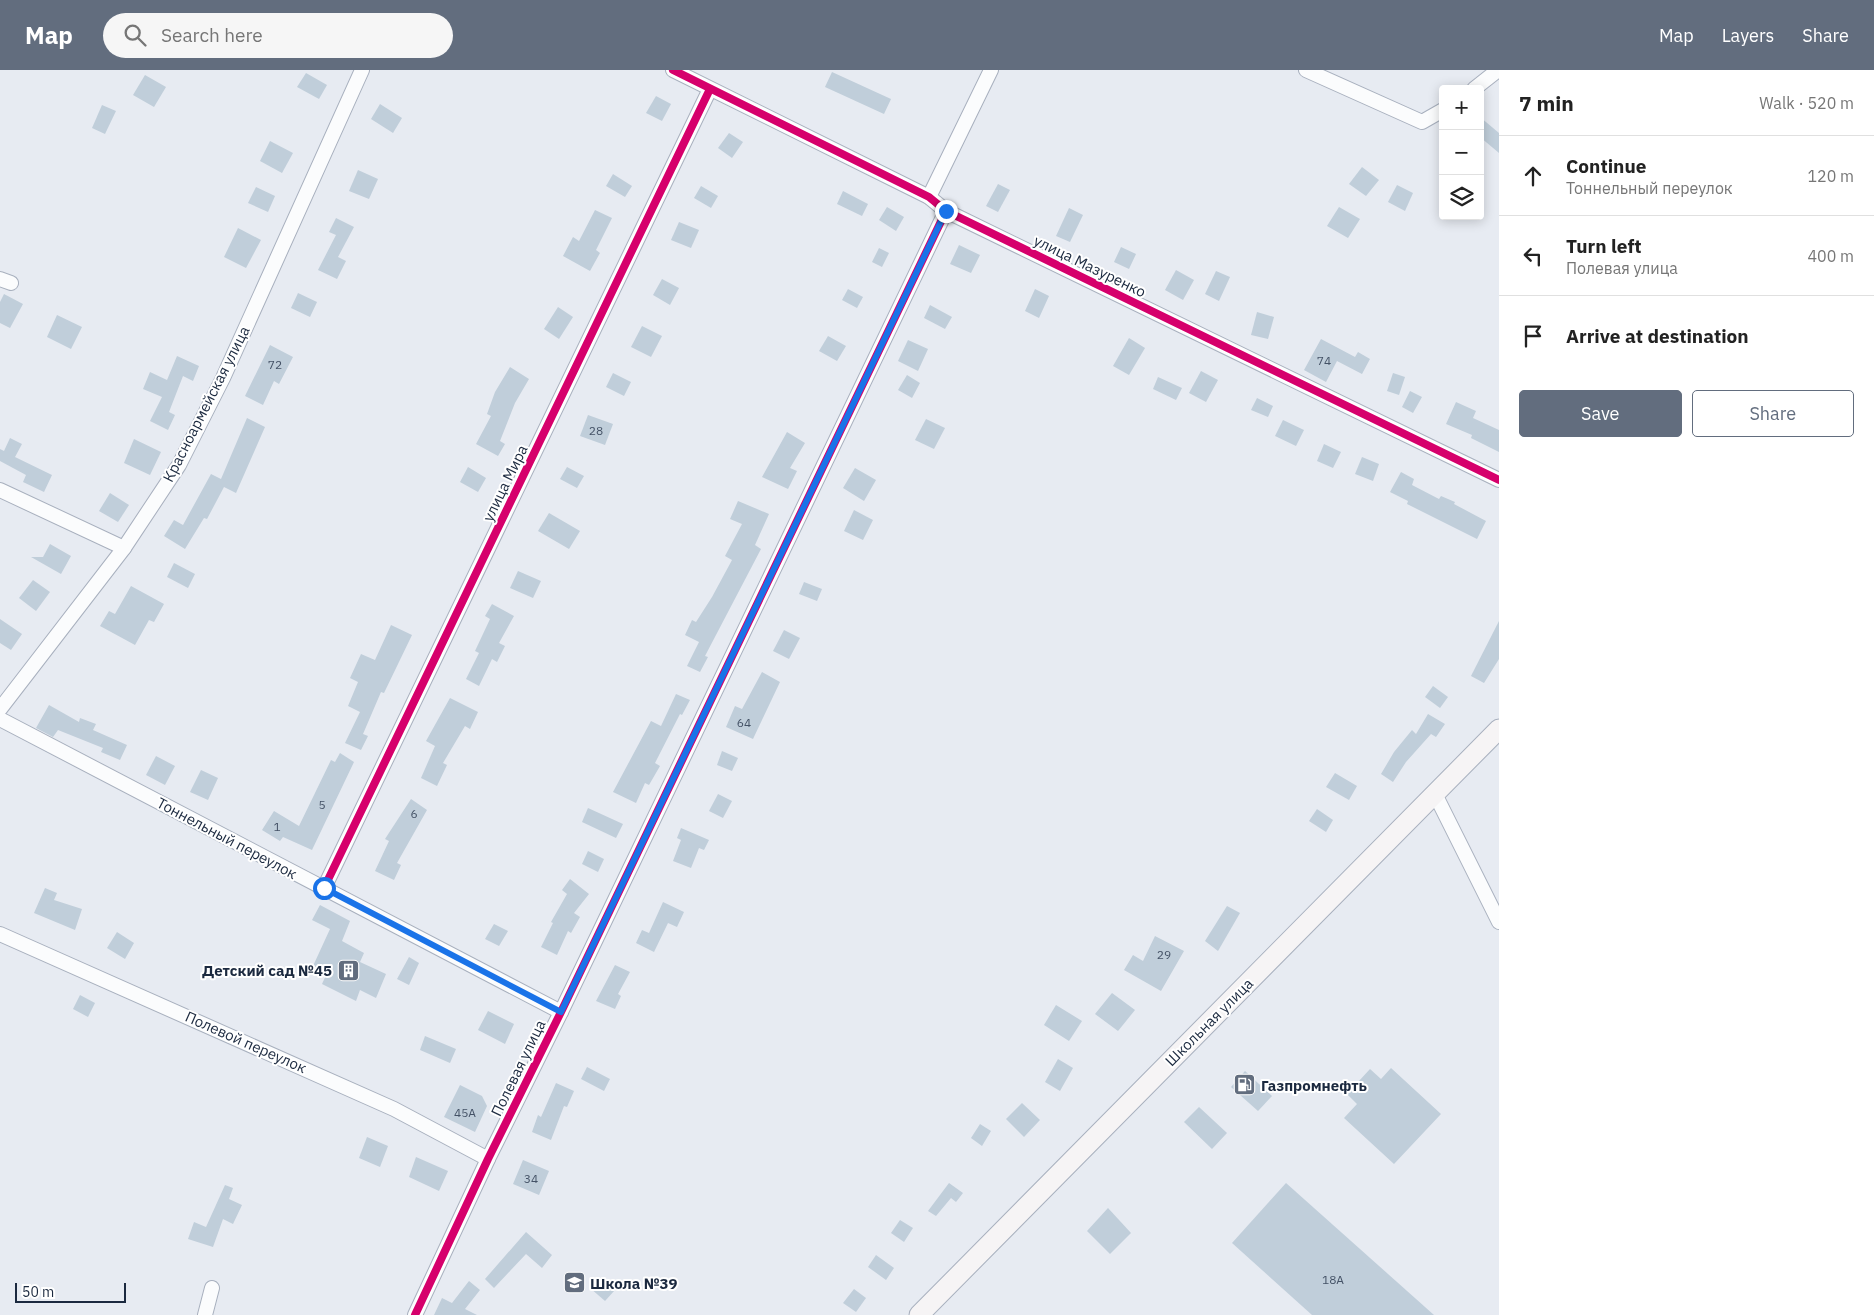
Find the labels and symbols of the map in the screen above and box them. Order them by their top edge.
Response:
route end [935,200,958,223]
street label: улица Мазуренко [1031,231,1149,301]
street label: Красноармейская улица [158,323,254,485]
house number: 74 [1317,353,1331,368]
house number: 72 [268,357,282,372]
house number: 28 [589,423,603,438]
street label: улица Мира [478,442,532,524]
house number: 64 [737,715,751,730]
street label: Тоннельный переулок [154,793,300,883]
house number: 5 [318,797,326,812]
house number: 6 [410,806,418,821]
house number: 1 [273,819,281,834]
route start [313,877,336,900]
house number: 29 [1157,947,1171,962]
building icon: Детский сад №45 [336,958,360,982]
place label: Детский сад №45 [202,961,332,980]
street label: Школьная улица [1161,974,1257,1070]
street label: Полевой переулок [182,1007,310,1077]
street label: Полевая улица [486,1017,550,1119]
fuel station icon: Газпромнефть [1233,1073,1257,1097]
place label: Газпромнефть [1261,1076,1368,1095]
house number: 45А [454,1105,476,1120]
house number: 34 [524,1171,538,1186]
school or university icon: Школа №39 [562,1271,586,1295]
house number: 18А [1322,1272,1344,1287]
place label: Школа №39 [590,1274,678,1293]
scale bar [15,1280,126,1303]

